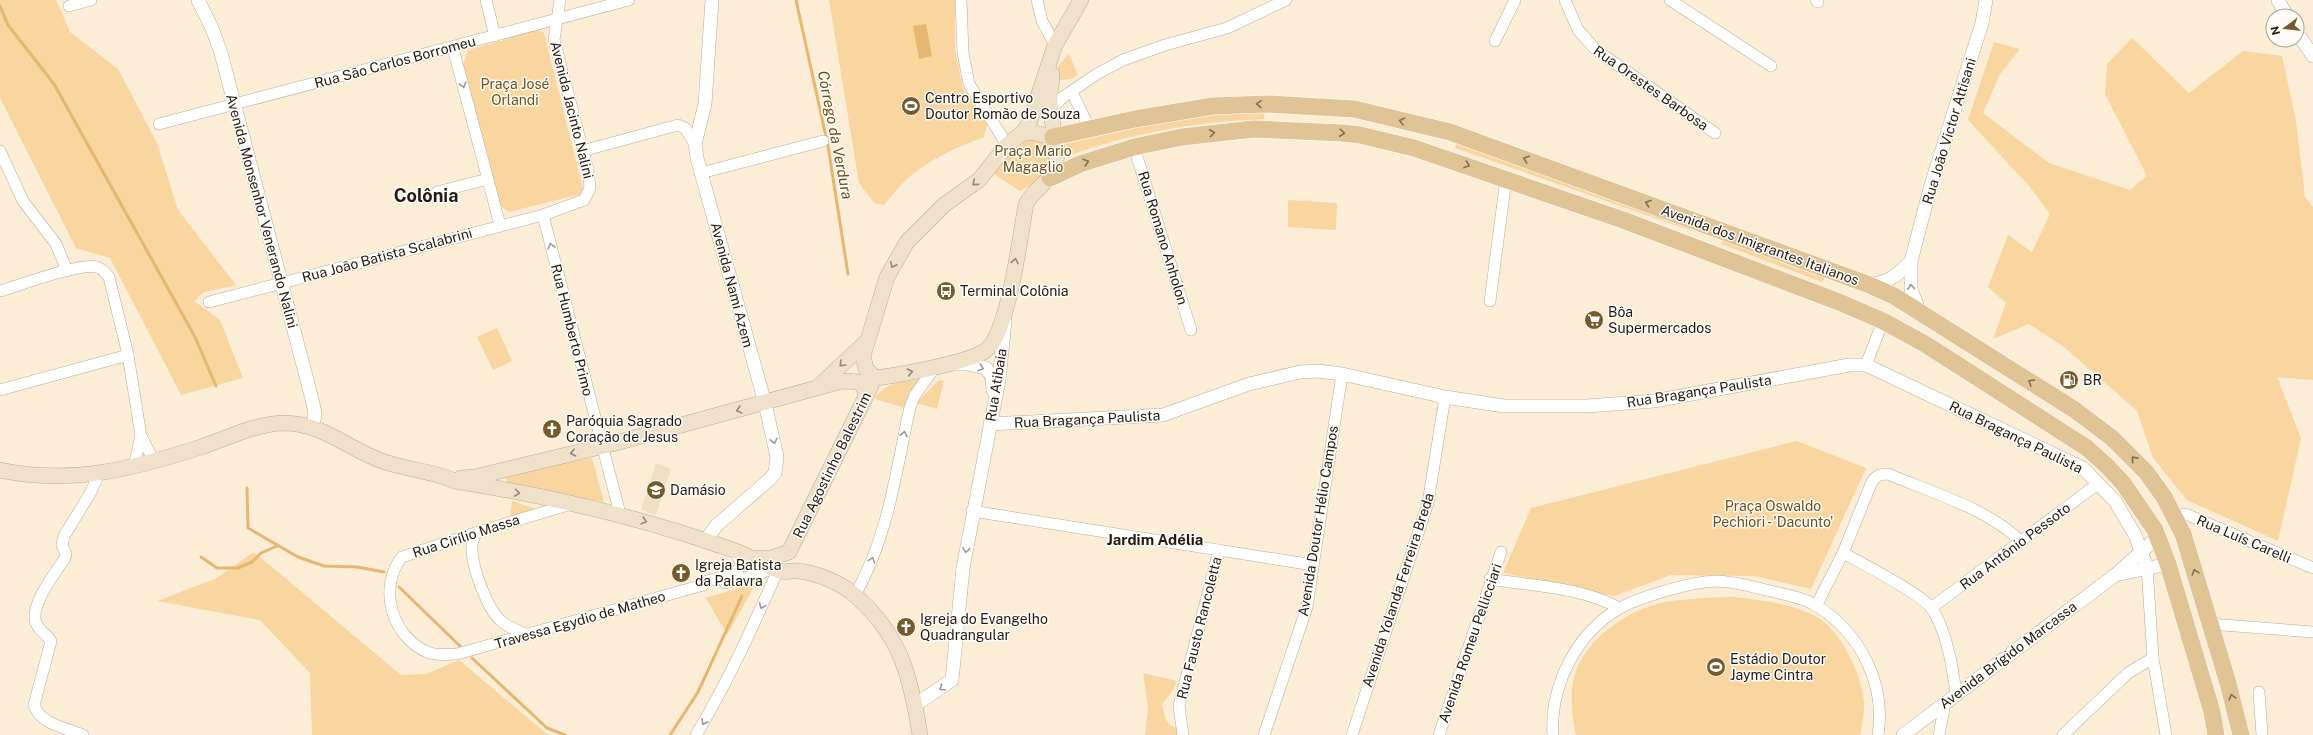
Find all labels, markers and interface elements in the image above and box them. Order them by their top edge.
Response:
north arrow [2265,8,2305,48]
text: N [2268,25,2282,36]
street label: Rua São Carlos Borromeu [313,33,477,91]
street label: Avenida Jacinto Nalini [547,40,597,180]
street label: Rua Orestes Barbosa [1591,42,1711,134]
street label: Rua João Victor Attisani [1919,56,1979,206]
water label: Córrego da Verdura [815,69,856,201]
park label: Praça José Orlandi [481,76,549,108]
one-way arrow [458,82,467,89]
place label: Centro Esportivo Doutor Romão de Souza [925,90,1080,122]
street label: Avenida Monsenhor Venerando Nalini [223,92,301,330]
sports icon: Centro Esportivo Doutor Romão de Souza [900,95,922,117]
one-way arrow [1256,100,1262,108]
one-way arrow [1398,118,1405,126]
one-way arrow [1339,128,1345,137]
one-way arrow [1209,129,1215,138]
park label: Praça Mario Magaglio [994,143,1072,175]
one-way arrow [1522,156,1529,164]
one-way arrow [1082,159,1089,167]
one-way arrow [1464,161,1471,169]
street label: Rua Romano Anholon [1135,169,1191,307]
one-way arrow [973,178,980,185]
district label: Colônia [394,185,458,206]
one-way arrow [1645,200,1652,208]
street label: Avenida dos Imigrantes Italianos [1659,202,1861,288]
street label: Avenida Nami Azem [708,221,756,349]
street label: Rua João Batista Scalabrini [300,225,474,285]
one-way arrow [547,242,556,249]
one-way arrow [1010,258,1019,264]
one-way arrow [890,260,898,268]
street label: Rua Humberto Primo [548,262,596,398]
bus stop icon: Terminal Colônia [935,280,957,302]
place label: Terminal Colônia [960,283,1068,299]
one-way arrow [1907,284,1916,290]
place label: Bôa Supermercados [1608,304,1711,336]
supermarket icon: Bôa Supermercados [1583,309,1605,331]
street label: Rua Atibaia [982,347,1010,423]
one-way arrow [839,359,847,367]
one-way arrow [978,363,985,371]
one-way arrow [907,368,913,376]
fuel station icon: BR [2058,369,2080,391]
street label: Rua Bragança Paulista [1625,372,1773,410]
place label: BR [2083,372,2102,388]
one-way arrow [2028,379,2035,386]
street label: Rua Agostinho Balestrim [790,389,874,541]
street label: Rua Bragança Paulista [1947,398,2085,476]
one-way arrow [736,405,743,414]
street label: Rua Bragança Paulista [1013,407,1161,431]
place label: Paróquia Sagrado Coração de Jesus [566,413,682,445]
church icon: Paróquia Sagrado Coração de Jesus [541,418,563,440]
street label: Avenida Doutor Hélio Campos [1295,424,1341,618]
one-way arrow [899,431,908,438]
one-way arrow [769,438,777,444]
one-way arrow [570,449,576,457]
one-way arrow [2132,457,2139,464]
school or university icon: Damásio [645,479,667,501]
place label: Damásio [670,482,726,498]
one-way arrow [514,488,520,496]
street label: Avenida Yolanda Ferreira Breda [1359,491,1437,689]
park label: Praça Oswaldo Pechiori - 'Dacunto' [1712,498,1834,530]
street label: Rua Antônio Pessoto [1957,499,2073,593]
street label: Rua Cirílio Massa [410,511,522,561]
street label: Rua Luís Carelli [2194,512,2294,566]
one-way arrow [640,516,647,525]
district label: Jardim Adélia [1107,531,1203,548]
one-way arrow [962,547,971,553]
street label: Rua Fausto Rancoletta [1174,555,1224,701]
place label: Igreja Batista da Palavra [695,557,782,589]
one-way arrow [867,557,876,564]
street label: Avenida Romeu Pellicciari [1435,561,1505,725]
church icon: Igreja Batista da Palavra [670,562,692,584]
one-way arrow [2191,569,2200,576]
street label: Travessa Egydio de Matheo [493,588,667,652]
street label: Avenida Brígido Marcassa [1936,598,2080,712]
one-way arrow [759,601,767,609]
place label: Igreja do Evangelho Quadrangular [920,611,1048,643]
church icon: Igreja do Evangelho Quadrangular [895,616,917,638]
place label: Estádio Doutor Jayme Cintra [1730,651,1826,683]
sports icon: Estádio Doutor Jayme Cintra [1705,656,1727,678]
one-way arrow [939,683,946,691]
one-way arrow [2228,694,2237,701]
one-way arrow [702,718,709,725]

